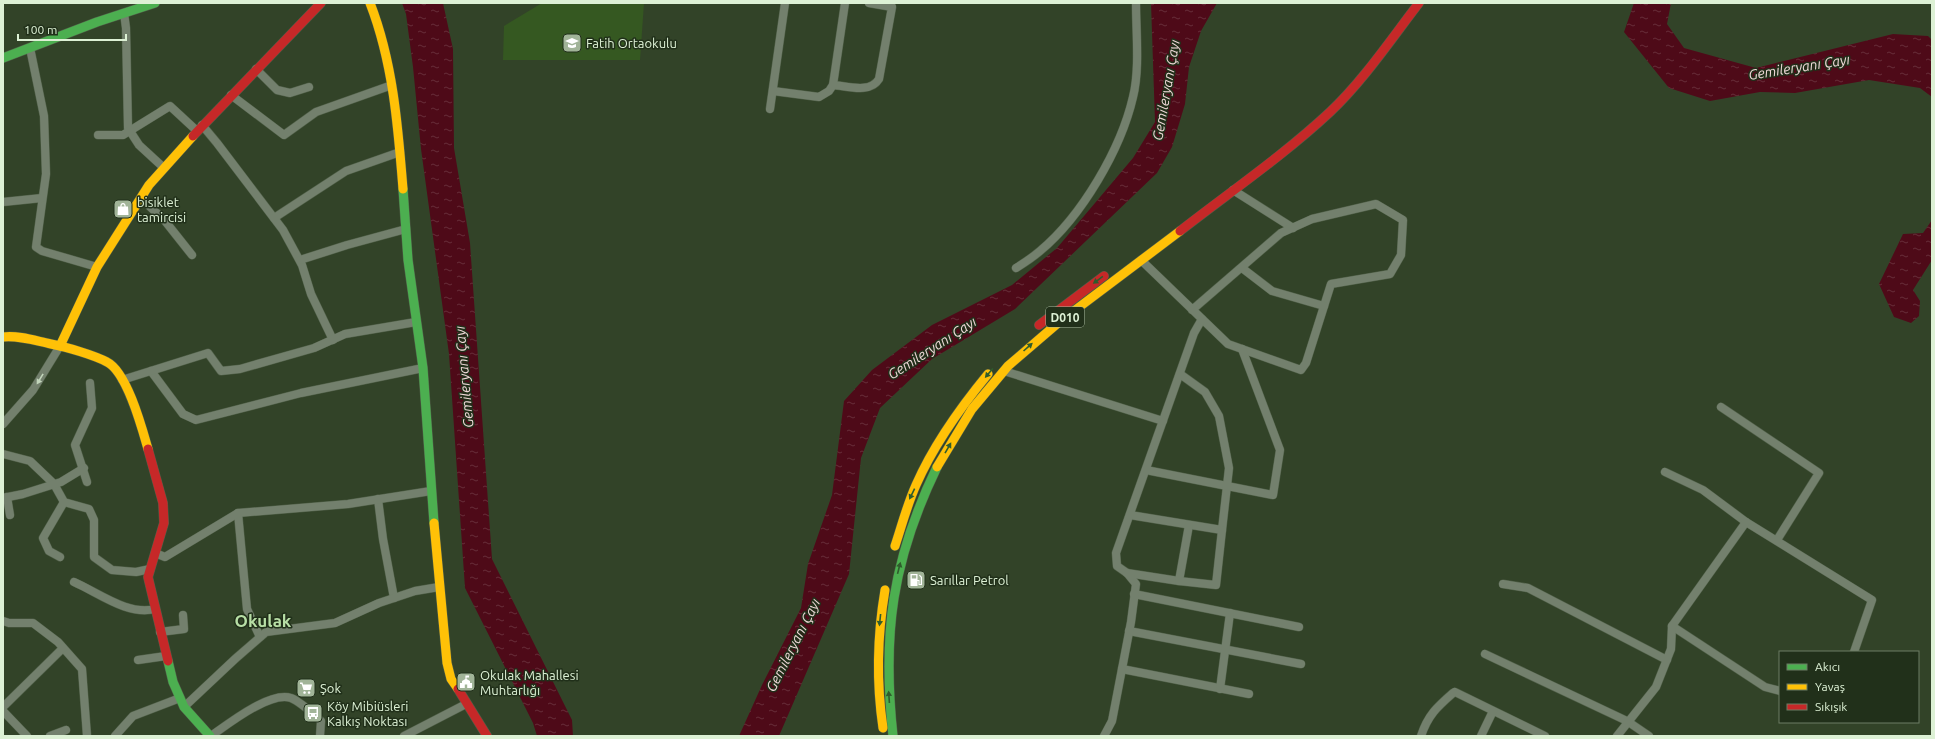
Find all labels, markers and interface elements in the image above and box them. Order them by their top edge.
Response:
scale bar [18,16,126,42]
text: 100 m [24,23,57,36]
school or university icon: Fatih Ortaokulu [561,32,583,54]
place label: Fatih Ortaokulu [586,36,677,50]
water label: Gemileryanı Çayı [1149,38,1183,142]
water label: Gemileryanı Çayı [1747,51,1851,83]
place label: bisiklet tamircisi [137,195,186,224]
shop icon: bisiklet tamircisi [112,198,134,220]
one-way arrow [1093,276,1104,284]
road number: D010 [1046,307,1084,327]
water label: Gemileryanı Çayı [885,313,980,383]
water label: Gemileryanı Çayı [452,325,476,429]
one-way arrow [1024,343,1033,352]
one-way arrow [985,368,994,379]
one-way arrow [36,373,43,385]
one-way arrow [944,442,951,454]
one-way arrow [909,489,915,500]
one-way arrow [896,562,902,574]
fuel station icon: Sarıllar Petrol [905,569,927,591]
place label: Sarıllar Petrol [930,573,1009,587]
water label: Gemileryanı Çayı [763,595,824,694]
district label: Okulak [235,611,292,630]
one-way arrow [877,614,883,626]
legend [1779,651,1919,723]
text: Akıcı [1815,660,1840,673]
place label: Okulak Mahallesi Muhtarlığı [480,668,579,697]
public building icon: Okulak Mahallesi Muhtarlığı [455,671,477,693]
supermarket icon: Şok [295,677,317,699]
text: Yavaş [1815,680,1845,693]
place label: Şok [320,681,341,695]
one-way arrow [885,691,892,703]
place label: Köy Mibiüsleri Kalkış Noktası [327,699,409,728]
text: Sıkışık [1815,700,1847,713]
bus stop icon: Köy Mibiüsleri Kalkış Noktası [302,702,324,724]

